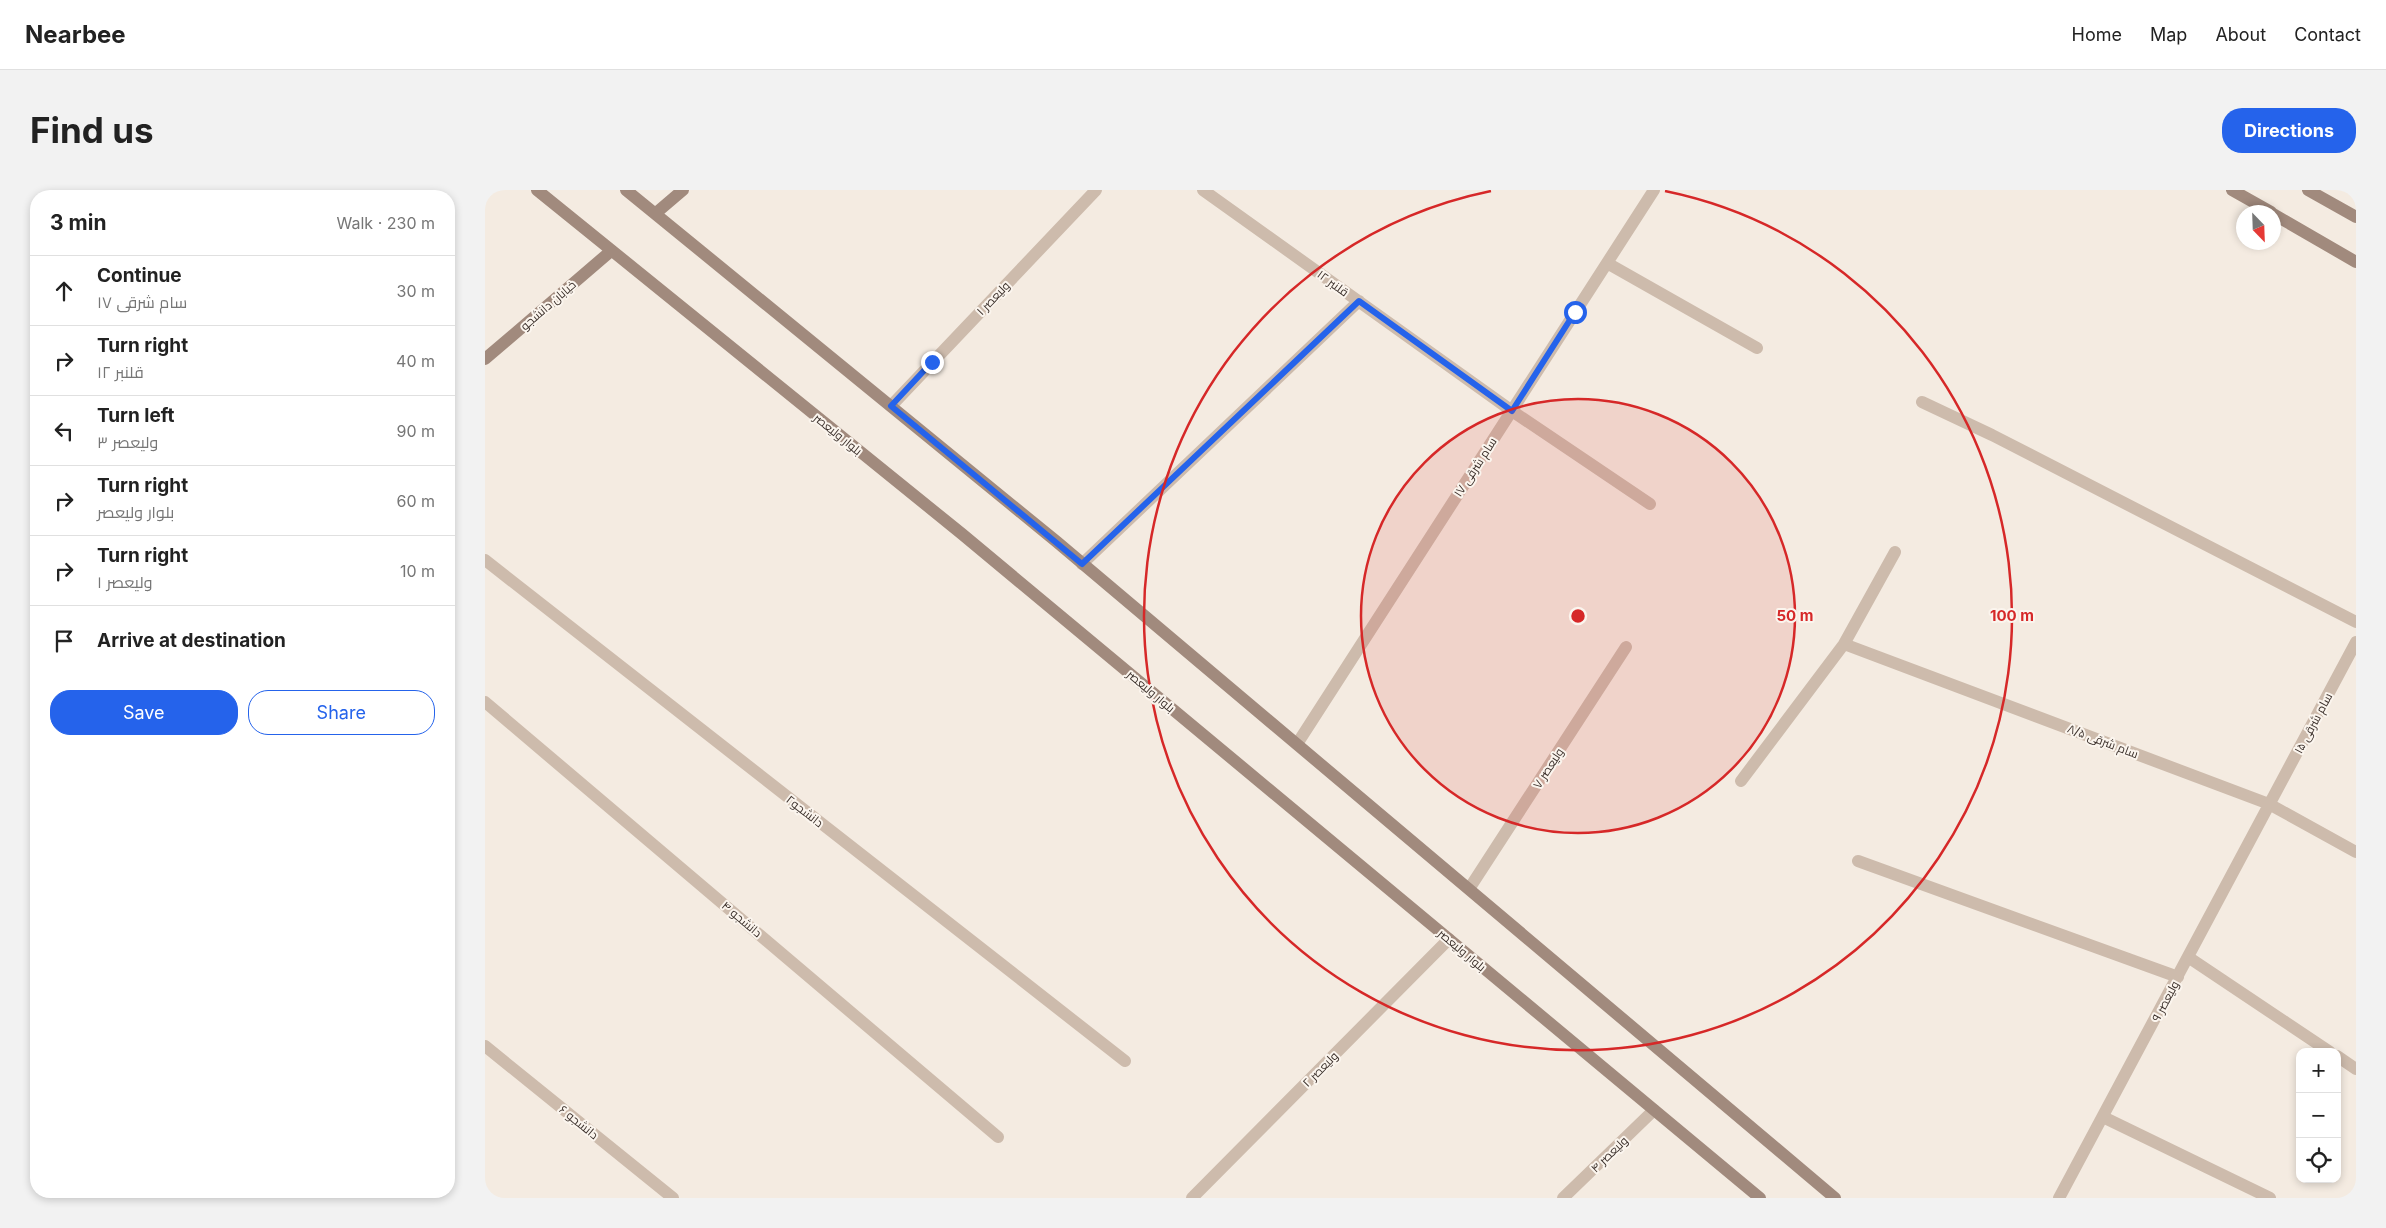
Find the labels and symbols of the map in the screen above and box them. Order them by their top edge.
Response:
north arrow [2236,205,2281,250]
street label: قلنبر ۱۲ [1314,267,1352,299]
street label: خیابان دانشجو [517,277,579,333]
street label: ولیعصر ۱ [973,278,1013,318]
route start [1564,301,1587,324]
route end [921,351,944,374]
street label: بلوار ولیعصر [810,409,865,458]
street label: سام شرقی ۱۷ [1450,434,1501,500]
text: 50 m [1777,606,1813,625]
text: 100 m [1990,606,2034,625]
centre of rings [1569,607,1587,625]
street label: بلوار ولیعصر [1123,666,1178,715]
street label: سام شرقی ۱۵ [2291,690,2336,756]
street label: سام شرقی ۸/۵ [2065,721,2141,762]
street label: ولیعصر ۷ [1529,745,1567,791]
street label: دانشجو۲ [783,792,827,830]
street label: دانشجو ۴ [719,898,765,940]
street label: بلوار ولیعصر [1434,925,1489,974]
street label: ولیعصر ۹ [2148,978,2182,1024]
street label: ولیعصر ۲ [1299,1048,1341,1090]
street label: دانشجو ۶ [556,1102,602,1142]
street label: ولیعصر ۴ [1587,1133,1631,1175]

